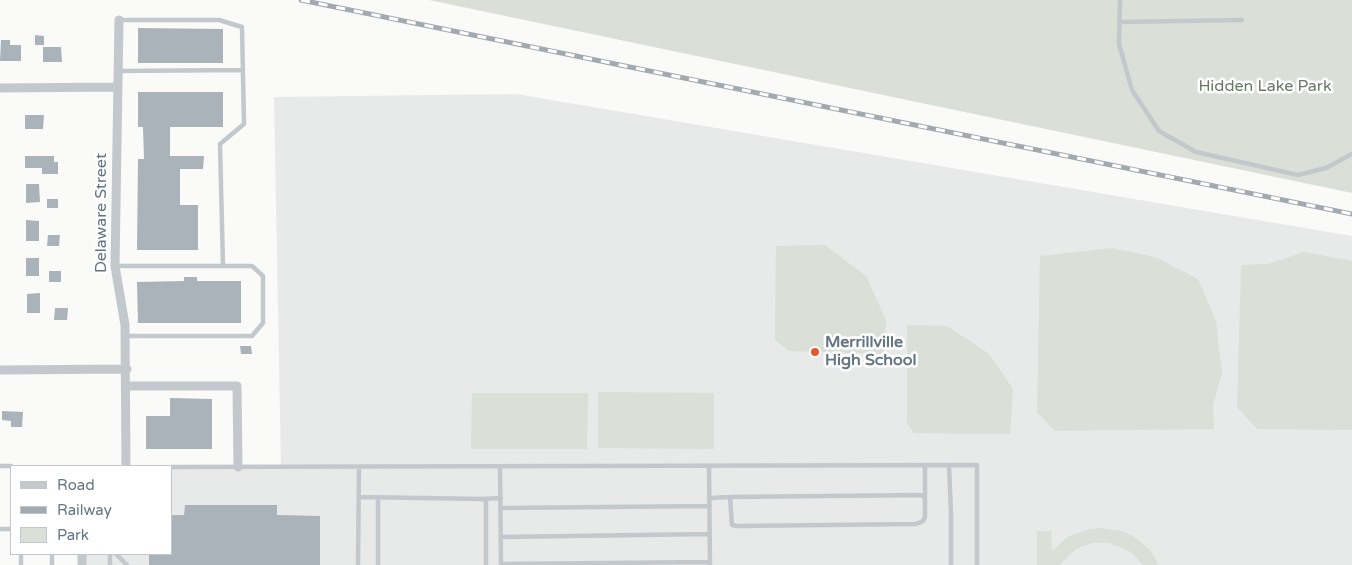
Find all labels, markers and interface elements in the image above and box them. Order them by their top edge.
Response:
park label: Hidden Lake Park [1198,77,1332,97]
street label: Delaware Street [92,153,112,273]
place label: Merrillville High School [825,333,916,371]
marker: Merrillville High School [809,346,821,358]
legend [10,465,172,555]
text: Road [57,476,95,494]
text: Railway [57,501,112,519]
text: Park [57,526,89,544]

